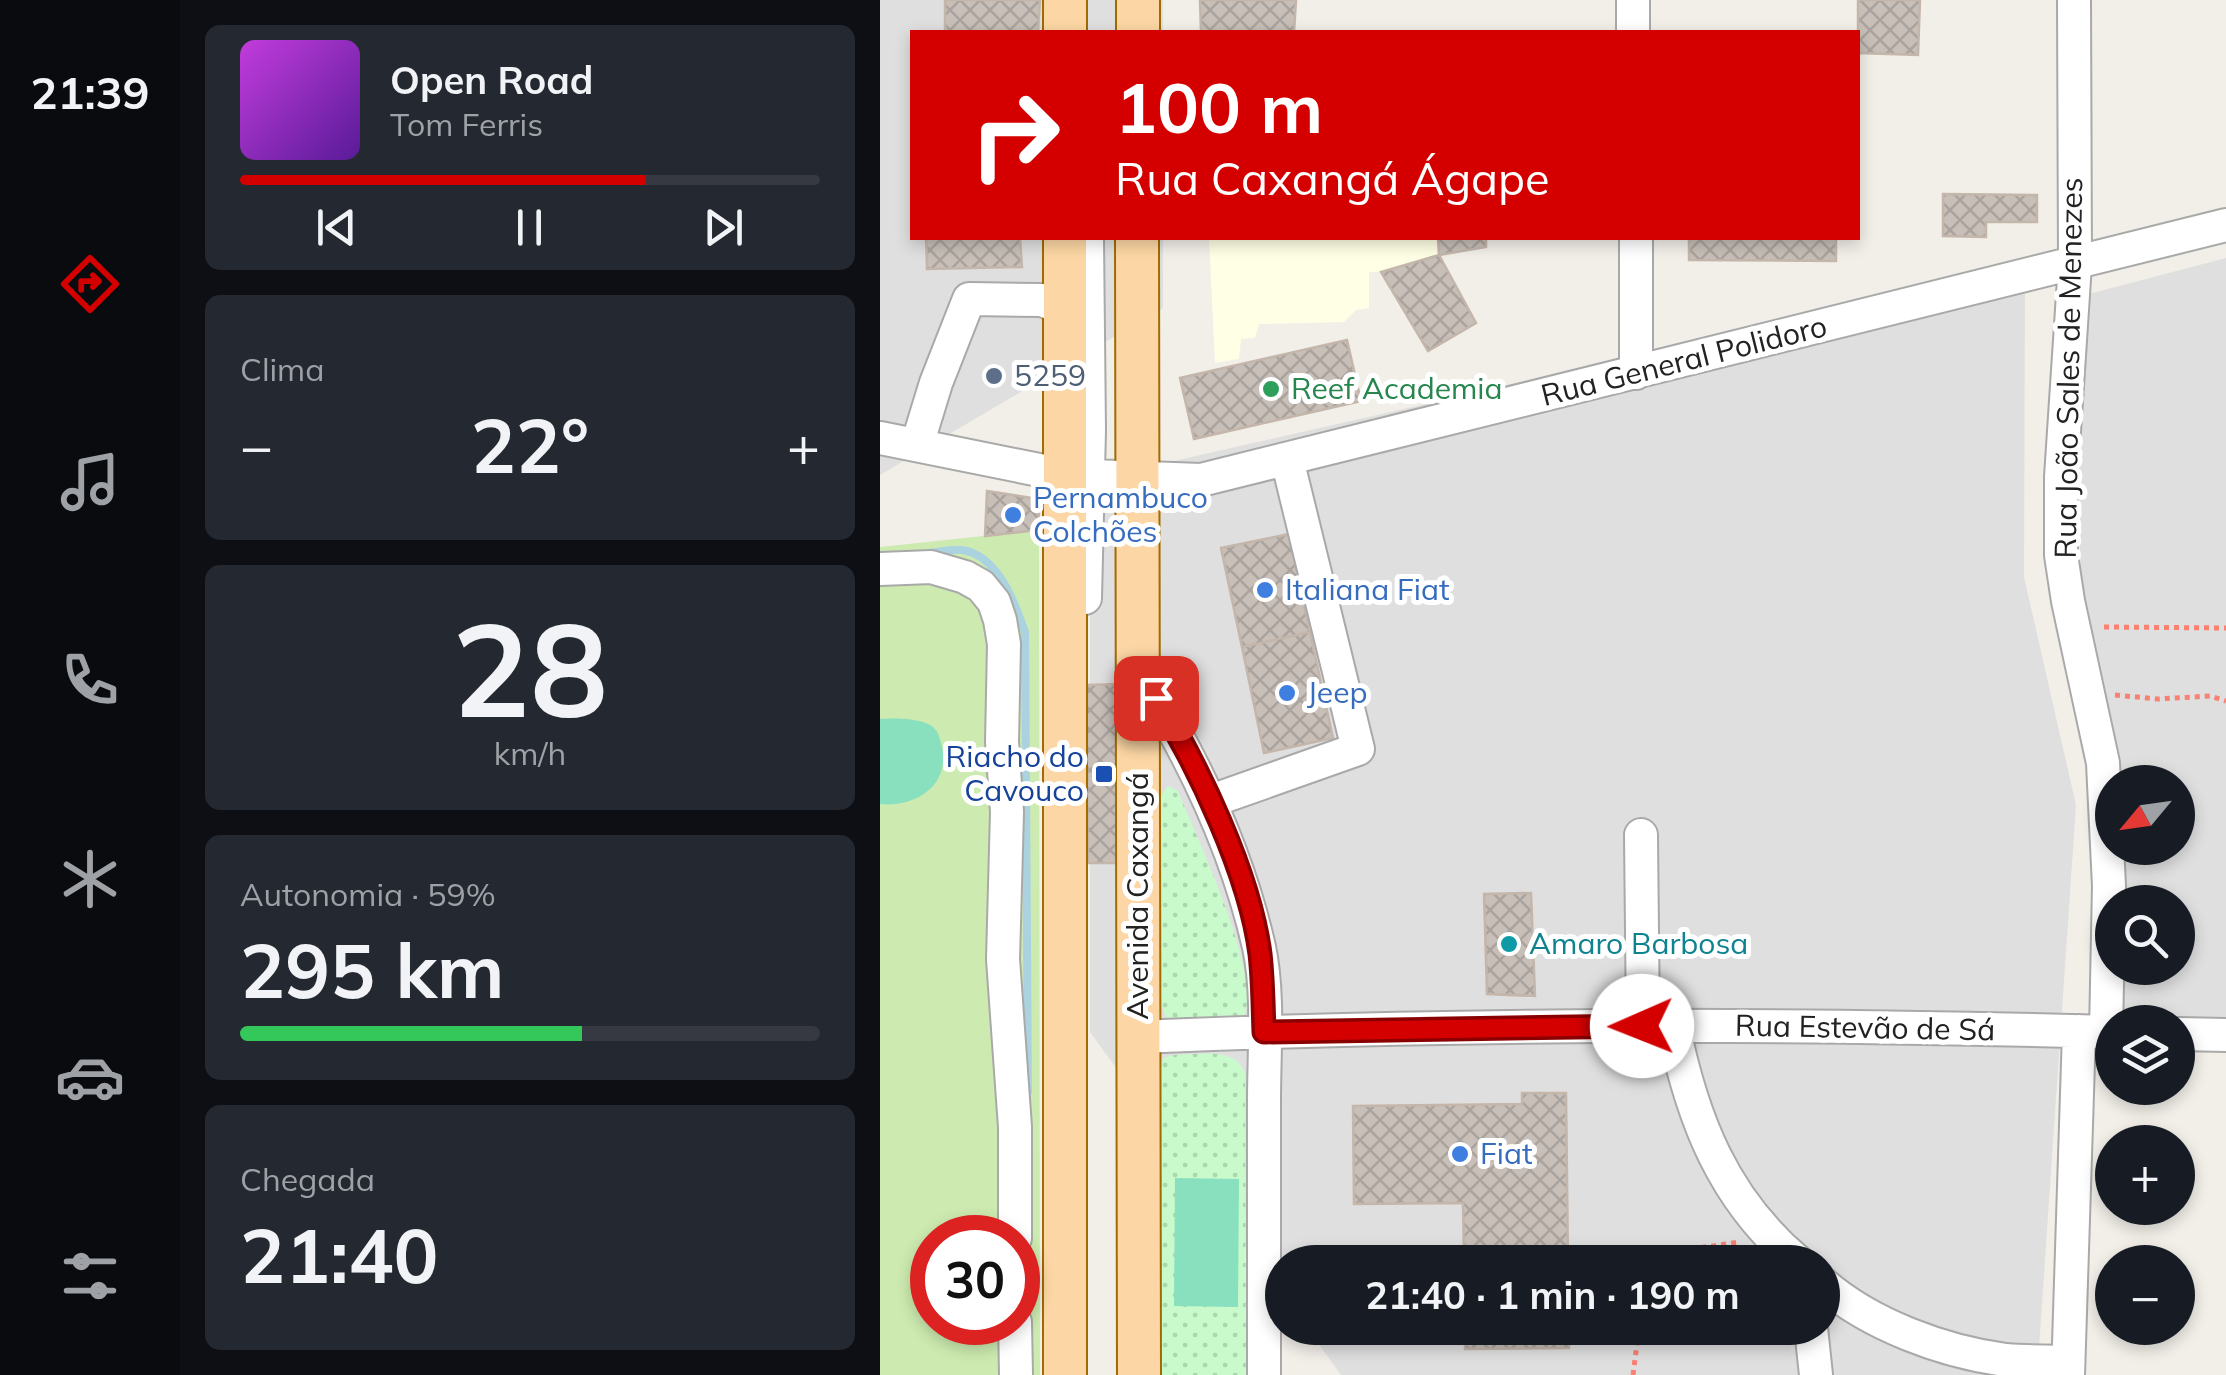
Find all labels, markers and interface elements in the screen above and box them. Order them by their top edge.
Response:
text: Open Road [390,56,593,104]
text: 100 m [1115,63,1323,151]
text: 21:39 [30,64,150,120]
icon: right [950,70,1080,200]
text: Tom Ferris [390,104,543,144]
text: Rua Caxangá Ágape [1115,150,1550,206]
street label: Rua João Sales de Menezes [2046,177,2090,559]
icon: previous [309,200,364,255]
icon: pause [502,200,557,255]
icon: next [696,200,751,255]
icon: directions [55,249,125,319]
street label: Rua General Polidoro [1537,306,1831,414]
text: Clima [240,349,324,389]
place label: 5259 [1014,356,1086,394]
marker: 5259 [983,365,1005,387]
place label: Reef Academia [1291,369,1502,407]
marker: Reef Academia [1260,378,1282,400]
text: 22° [471,398,589,492]
text: − [240,411,273,480]
text: + [787,411,820,480]
icon: music [55,447,125,517]
place label: Pernambuco Colchões [1033,478,1208,550]
marker: Pernambuco Colchões [1002,504,1024,526]
place label: Italiana Fiat [1285,570,1449,608]
marker: Italiana Fiat [1254,579,1276,601]
text: 28 [452,586,608,750]
icon: phone [55,645,125,715]
pin [1114,656,1199,741]
icon: arrive [1129,671,1184,726]
place label: Jeep [1307,673,1368,711]
marker: Jeep [1276,682,1298,704]
text: km/h [494,733,566,773]
place label: Riacho do Cavouco [946,737,1084,809]
marker: Riacho do Cavouco [1093,763,1115,785]
north arrow [2095,765,2195,865]
map controls [2095,765,2195,1345]
street label: Avenida Caxangá [1118,772,1156,1020]
icon: climate [55,844,125,914]
text: Autonomia · 59% [240,874,496,914]
button: search [2095,885,2195,985]
text: 295 km [240,923,504,1017]
place label: Amaro Barbosa [1529,924,1748,962]
marker: Amaro Barbosa [1498,933,1520,955]
position arrow [1590,974,1694,1078]
button: layers [2095,1005,2195,1105]
street label: Rua Estevão de Sá [1735,1006,1995,1048]
icon: car [55,1042,125,1112]
button: + [2095,1125,2195,1225]
place label: Fiat [1480,1134,1533,1172]
marker: Fiat [1449,1143,1471,1165]
text: Chegada [240,1159,375,1199]
text: 21:40 [240,1208,439,1302]
speed limit sign: 30 [910,1215,1040,1345]
icon: filters [55,1241,125,1311]
button: − [2095,1245,2195,1345]
text: 21:40 · 1 min · 190 m [1365,1271,1740,1319]

